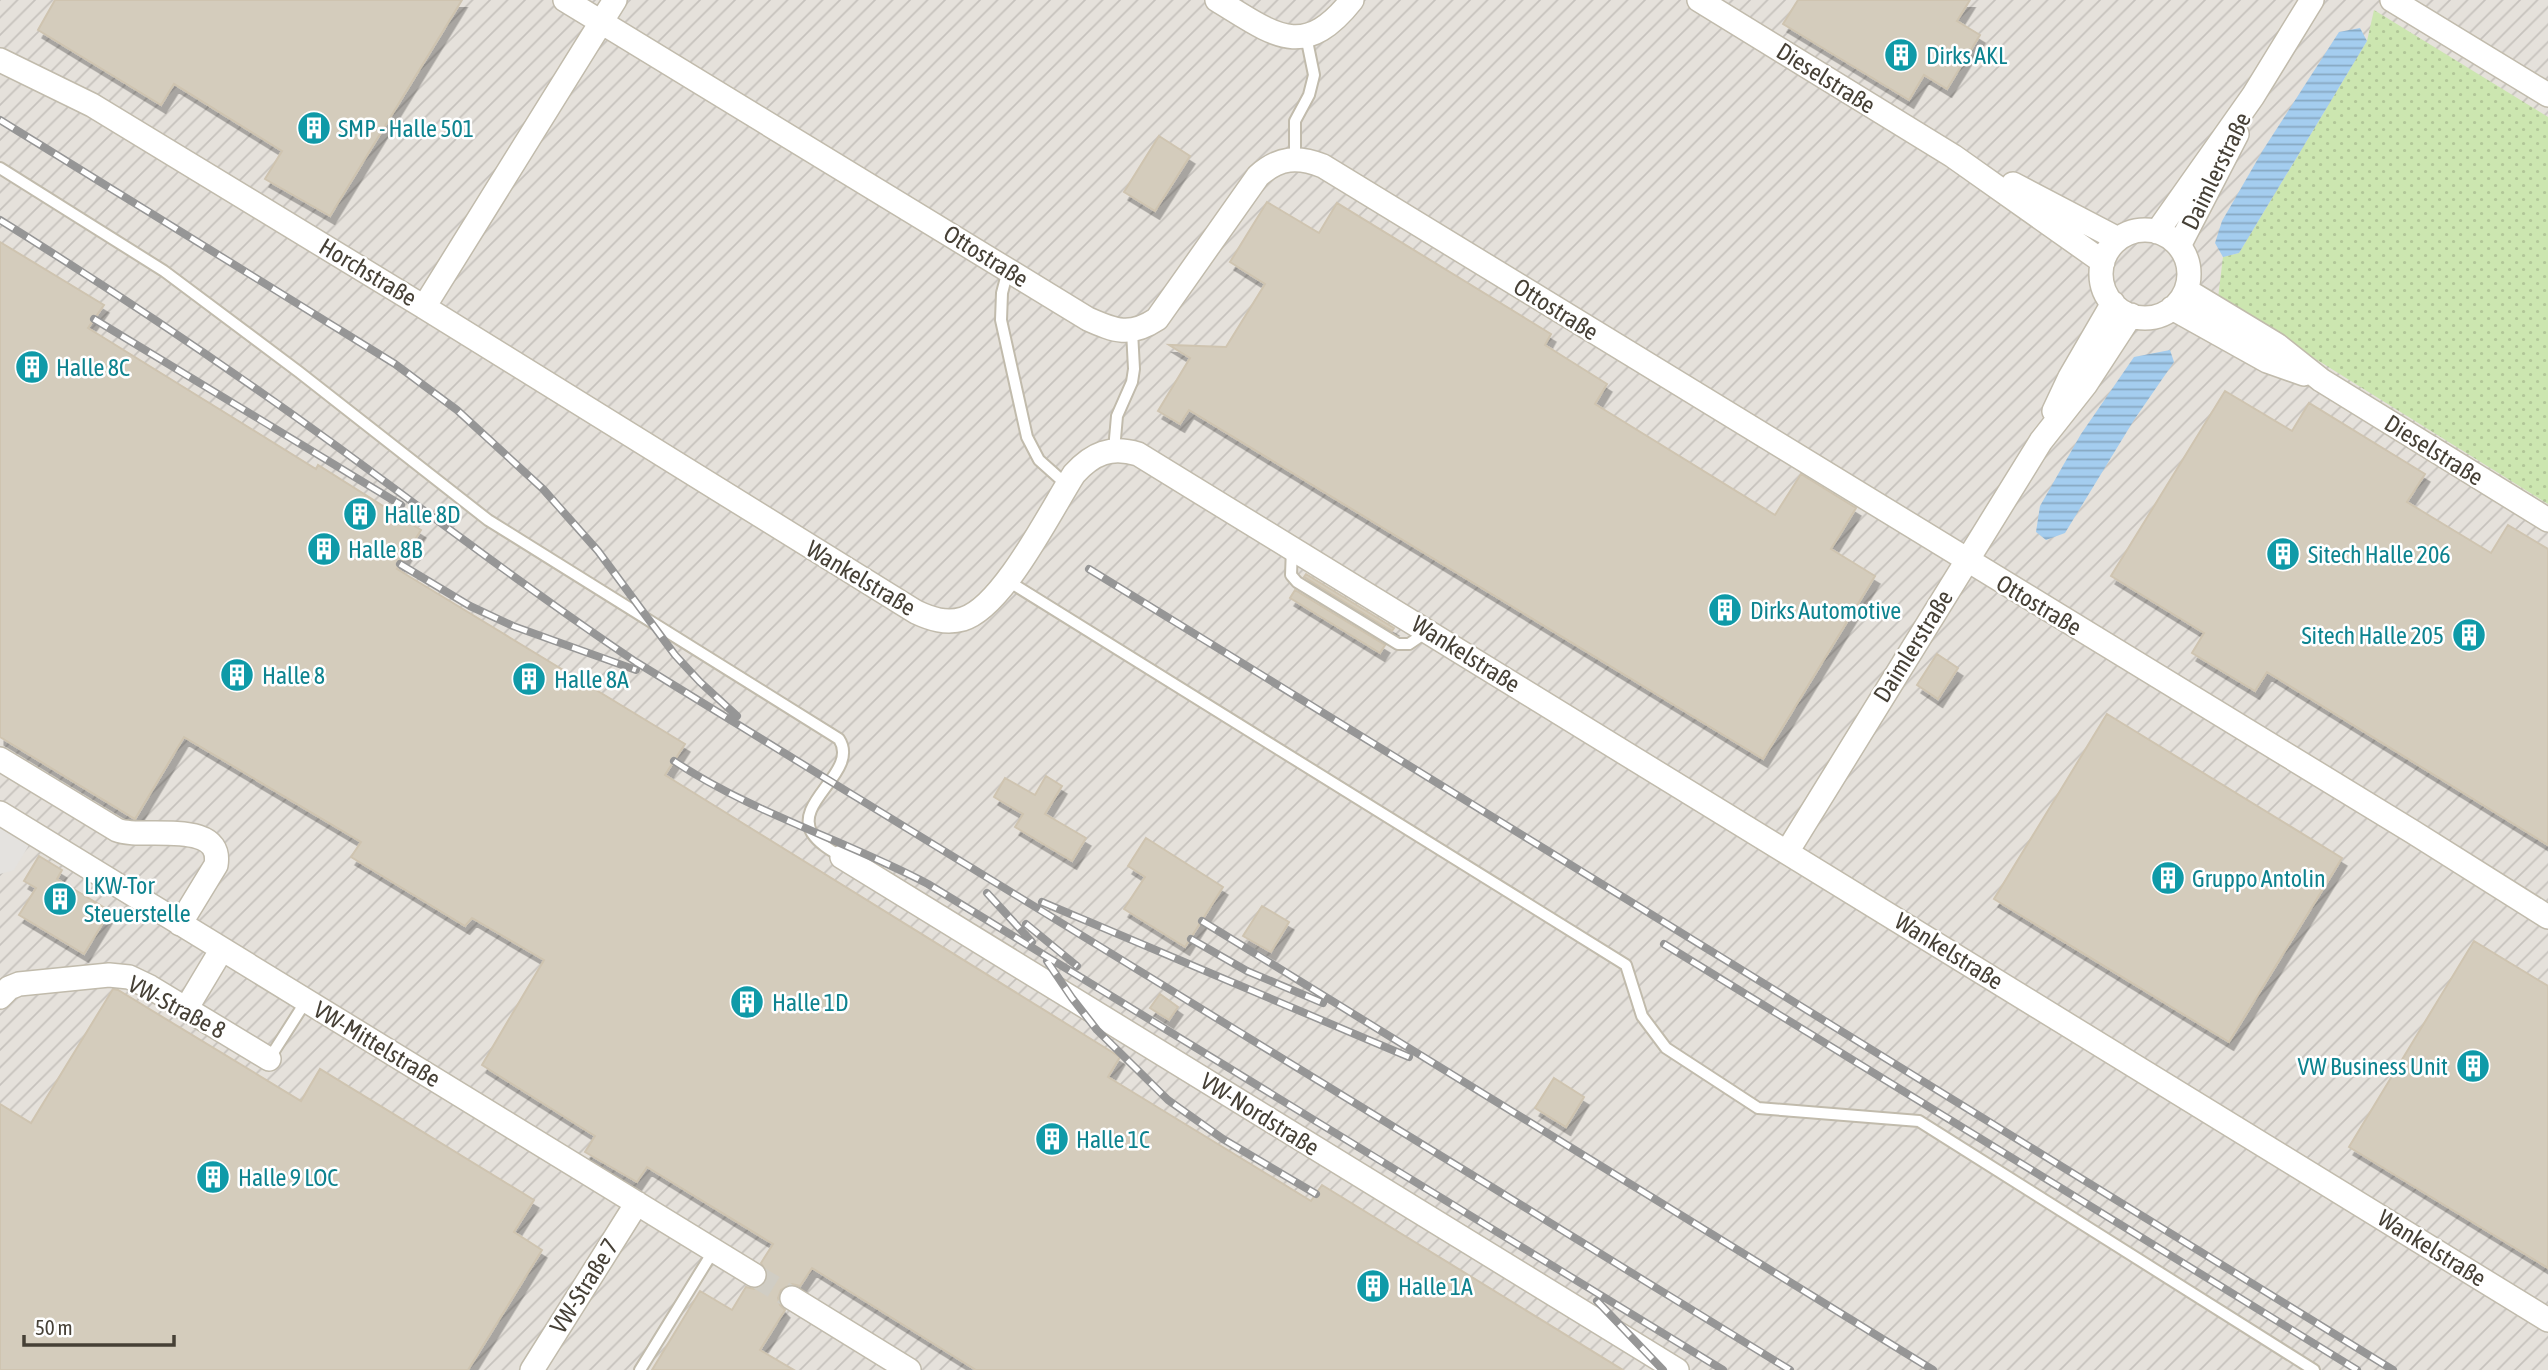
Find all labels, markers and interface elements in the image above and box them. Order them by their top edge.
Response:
building icon: Dirks AKL [1882,36,1920,74]
street label: Dieselstraße [1772,37,1880,119]
place label: Dirks AKL [1926,42,2008,69]
street label: Daimlerstraße [2176,108,2256,234]
building icon: SMP - Halle 501 [295,109,333,147]
place label: SMP - Halle 501 [338,115,474,142]
street label: Ottostraße [939,220,1033,292]
street label: Horchstraße [315,233,421,311]
street label: Ottostraße [1509,273,1603,345]
building icon: Halle 8C [13,348,51,386]
place label: Halle 8C [56,354,130,381]
street label: Dieselstraße [2380,409,2488,491]
building icon: Halle 8D [341,495,379,533]
place label: Halle 8D [384,501,461,528]
building icon: Halle 8B [305,530,343,568]
street label: Wankelstraße [802,535,920,621]
building icon: Sitech Halle 206 [2264,535,2302,573]
place label: Halle 8B [348,536,423,563]
place label: Sitech Halle 206 [2308,541,2450,568]
street label: Ottostraße [1992,569,2086,641]
street label: Daimlerstraße [1868,585,1958,707]
building icon: Dirks Automotive [1706,591,1744,629]
place label: Dirks Automotive [1750,597,1901,624]
street label: Wankelstraße [1407,610,1525,698]
building icon: Sitech Halle 205 [2450,616,2488,654]
place label: Sitech Halle 205 [2302,622,2444,649]
building icon: Halle 8 [218,656,256,694]
building icon: Halle 8A [510,660,548,698]
place label: Halle 8 [262,662,325,689]
place label: Halle 8A [554,666,629,693]
building icon: Gruppo Antolin [2149,859,2187,897]
place label: Gruppo Antolin [2192,865,2326,892]
place label: LKW-Tor Steuerstelle [84,872,191,927]
building icon: LKW-Tor Steuerstelle [41,880,79,918]
street label: Wankelstraße [1890,907,2008,995]
street label: VW-Straße 8 [124,970,230,1044]
building icon: Halle 1D [728,983,766,1021]
place label: Halle 1D [772,989,849,1016]
street label: VW-Mittelstraße [309,996,445,1092]
building icon: VW Business Unit [2454,1047,2492,1085]
place label: VW Business Unit [2298,1053,2448,1080]
street label: VW-Nordstraße [1196,1067,1324,1161]
building icon: Halle 1C [1033,1120,1071,1158]
place label: Halle 1C [1076,1126,1150,1153]
building icon: Halle 9 LOC [194,1158,232,1196]
place label: Halle 9 LOC [238,1164,338,1191]
street label: Wankelstraße [2373,1204,2491,1292]
street label: VW-Straße 7 [544,1234,624,1338]
building icon: Halle 1A [1354,1267,1392,1305]
place label: Halle 1A [1398,1273,1473,1300]
scale bar [24,1304,175,1348]
text: 50 m [35,1315,73,1339]

